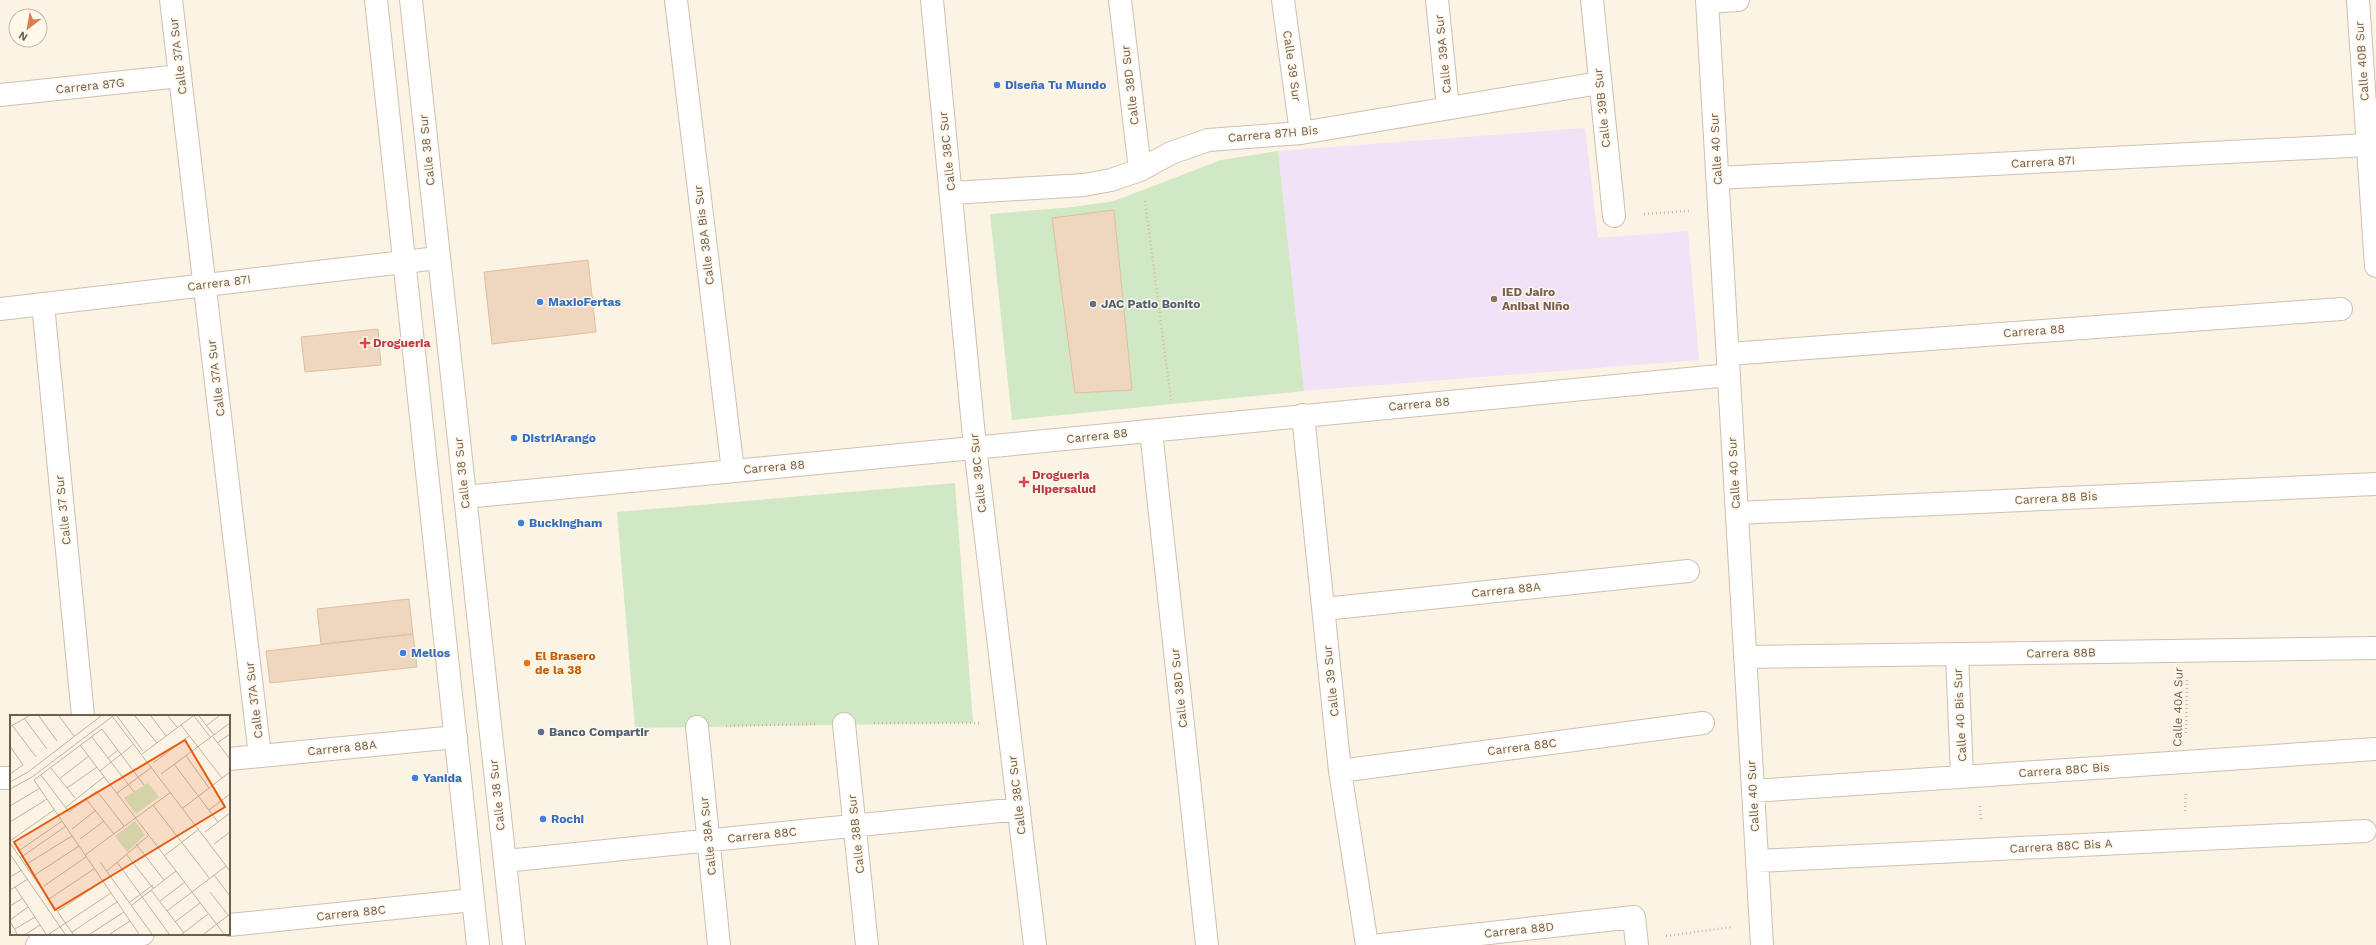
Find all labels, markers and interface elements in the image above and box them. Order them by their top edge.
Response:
north arrow [8,8,48,48]
street label: Calle 39A Sur [1432,14,1454,94]
street label: Calle 37A Sur [166,17,190,95]
street label: Calle 40B Sur [2352,20,2372,101]
text: N [16,28,30,44]
street label: Calle 39 Sur [1280,29,1304,103]
street label: Calle 38D Sur [1118,44,1142,126]
street label: Calle 39B Sur [1591,68,1613,148]
street label: Carrera 87G [55,75,125,97]
place label: Diseña Tu Mundo [1005,78,1106,92]
marker: Diseña Tu Mundo [992,80,1002,90]
street label: Calle 38C Sur [936,110,958,192]
street label: Calle 40 Sur [1707,112,1725,185]
street label: Calle 38 Sur [416,113,438,186]
street label: Carrera 87H Bis [1227,123,1319,145]
street label: Carrera 87I [2011,153,2075,171]
street label: Calle 38A Bis Sur [691,184,717,286]
street label: Carrera 87I [186,272,252,294]
place label: IED Jairo Anibal Niño [1502,285,1570,313]
marker: IED Jairo Anibal Niño [1489,294,1499,304]
place label: MaxioFertas [548,295,622,309]
marker: MaxioFertas [535,297,545,307]
place label: JAC Patio Bonito [1101,297,1200,311]
marker: JAC Patio Bonito [1088,299,1098,309]
street label: Carrera 88 [2003,322,2065,340]
place label: Drogueria [373,336,431,350]
marker: Drogueria [360,338,370,348]
street label: Calle 37A Sur [204,339,228,417]
street label: Carrera 88 [1388,394,1450,414]
street label: Carrera 88 [1066,426,1128,446]
place label: DistriArango [522,431,596,445]
street label: Calle 38C Sur [967,432,989,514]
marker: DistriArango [509,433,519,443]
street label: Calle 38 Sur [451,436,473,509]
street label: Calle 40 Sur [1725,436,1743,509]
street label: Carrera 88 [743,457,805,477]
place label: Drogueria Hipersalud [1032,468,1096,496]
street label: Calle 37 Sur [52,474,74,546]
marker: Drogueria Hipersalud [1019,477,1029,487]
street label: Carrera 88 Bis [2014,489,2098,507]
place label: Buckingham [529,516,602,530]
marker: Buckingham [516,518,526,528]
street label: Carrera 88A [1471,579,1541,601]
street label: Calle 39 Sur [1320,644,1342,717]
street label: Carrera 88B [2026,645,2096,661]
place label: Mellos [411,646,451,660]
street label: Calle 38D Sur [1168,647,1190,729]
marker: Mellos [398,648,408,658]
place label: El Brasero de la 38 [535,649,596,677]
marker: El Brasero de la 38 [522,658,532,668]
street label: Calle 37A Sur [242,661,266,739]
street label: Calle 40A Sur [2170,667,2186,747]
street label: Calle 40 Bis Sur [1951,668,1969,762]
inset map [10,715,230,935]
place label: Banco Compartir [549,725,650,739]
marker: Banco Compartir [536,727,546,737]
street label: Carrera 88C [1486,736,1558,758]
street label: Carrera 88A [307,737,377,759]
street label: Calle 38C Sur [1005,754,1029,836]
street label: Calle 38 Sur [486,758,508,831]
street label: Calle 40 Sur [1744,759,1762,832]
street label: Carrera 88C Bis [2018,760,2110,780]
place label: Yanida [423,771,462,785]
marker: Yanida [410,773,420,783]
street label: Calle 38B Sur [845,794,867,874]
street label: Calle 38A Sur [697,796,719,876]
place label: Rochi [551,812,584,826]
marker: Rochi [538,814,548,824]
street label: Carrera 88C [727,824,797,846]
street label: Carrera 88C Bis A [2009,836,2113,856]
street label: Carrera 88C [316,902,386,924]
street label: Carrera 88D [1483,919,1555,941]

